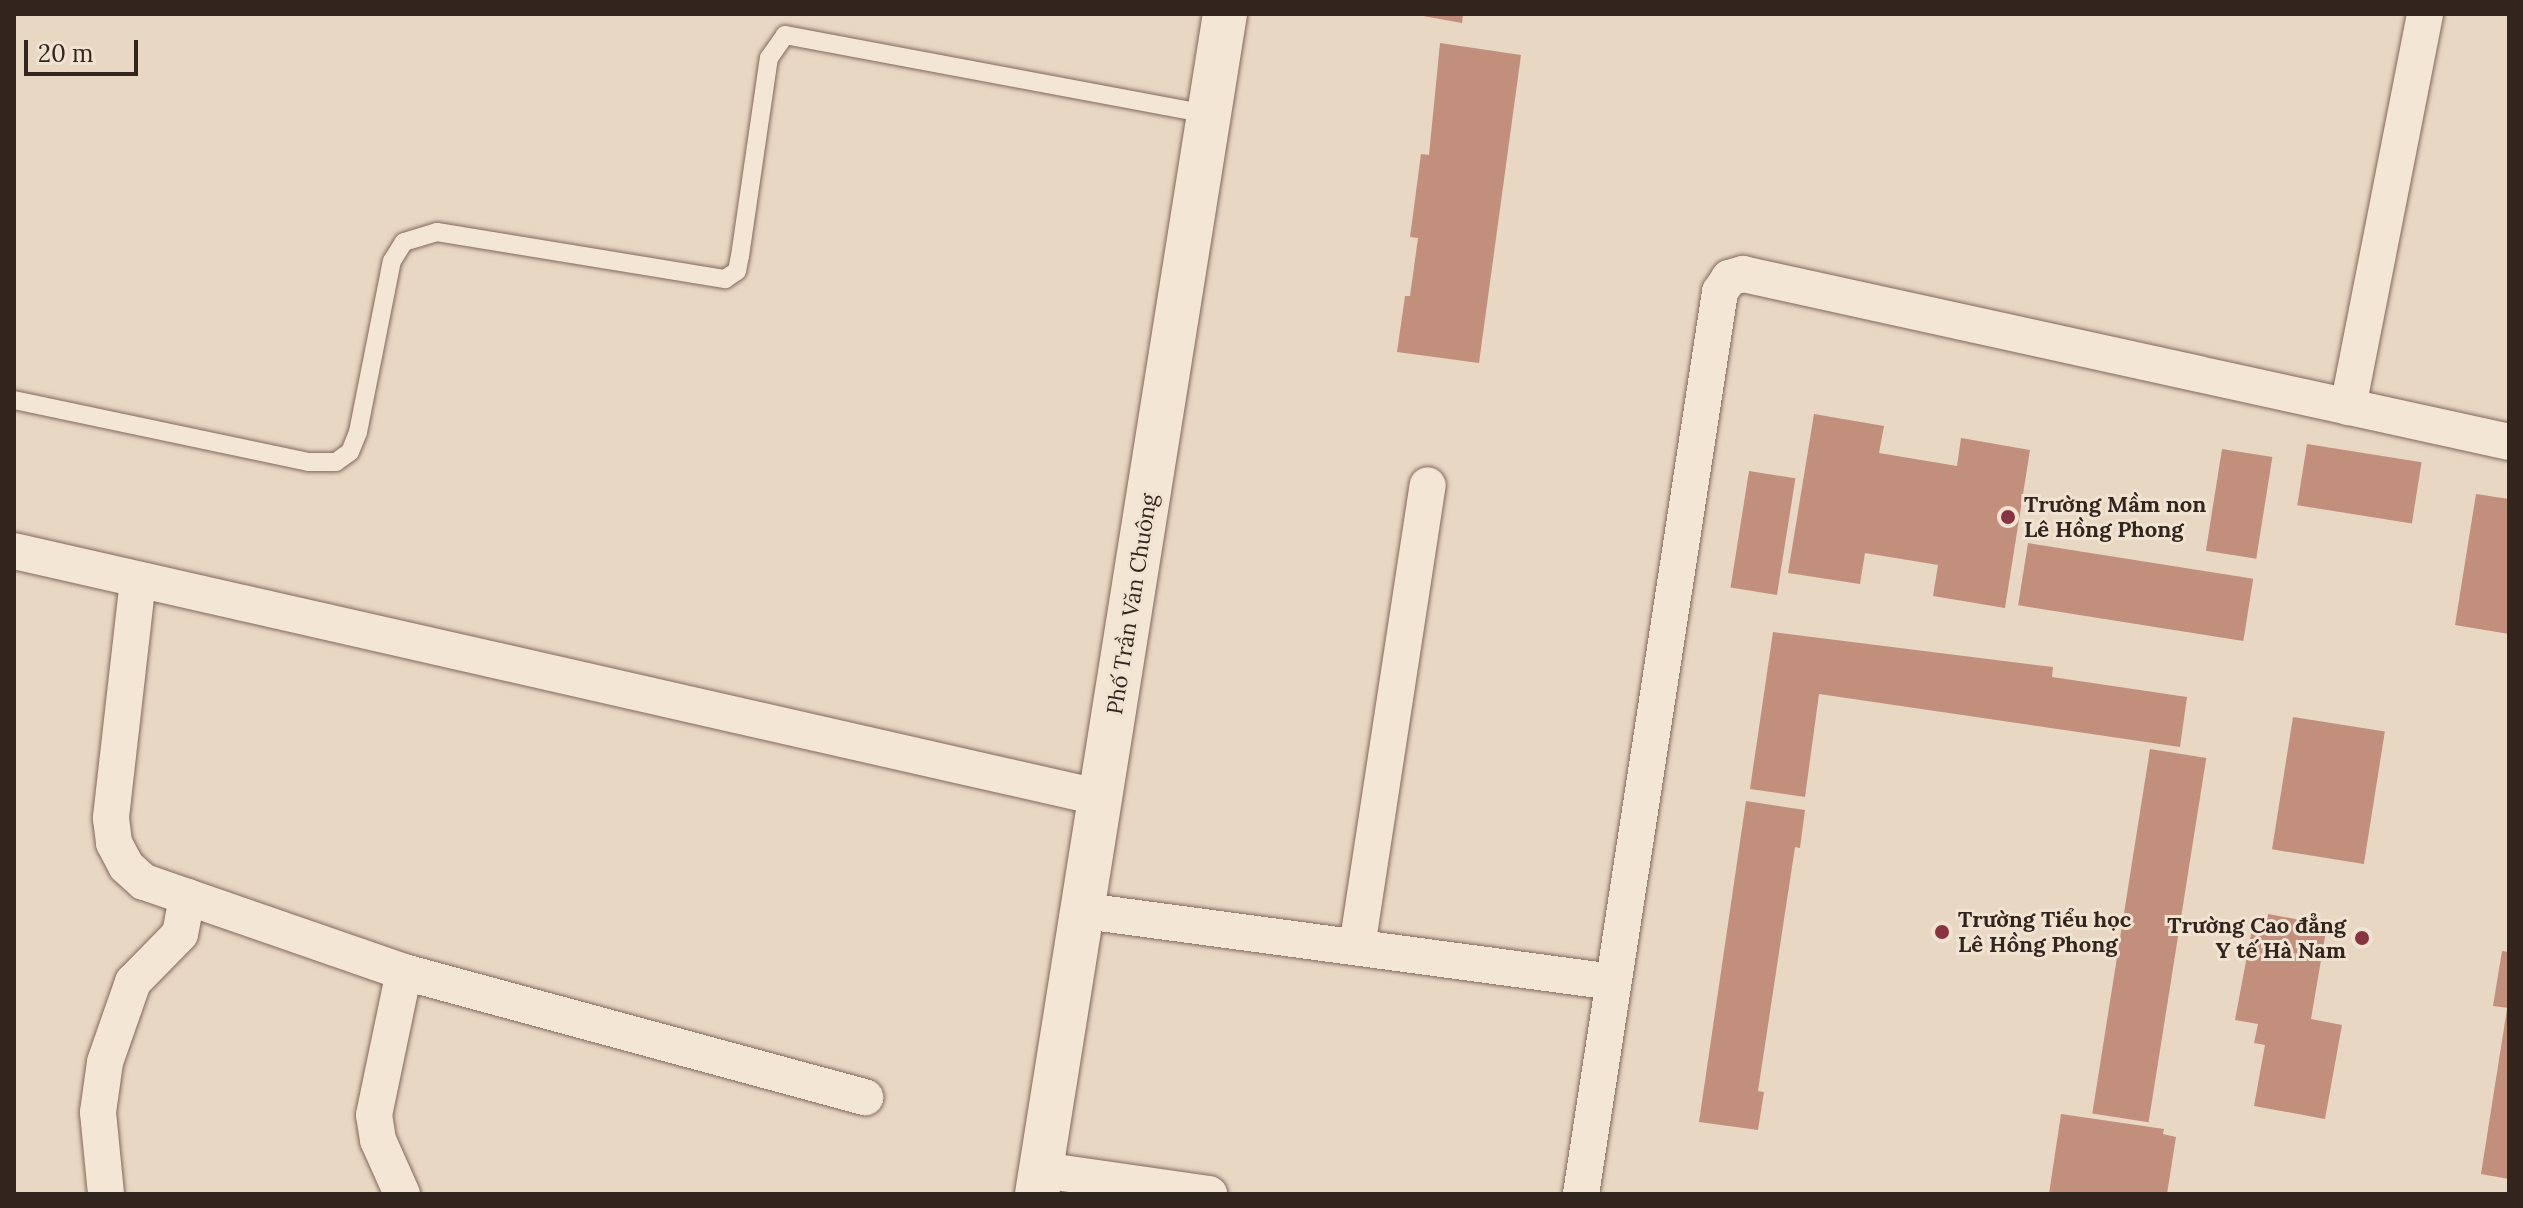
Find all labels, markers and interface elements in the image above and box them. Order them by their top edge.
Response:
scale bar [28,24,142,74]
text: 20 m [38,38,94,69]
place label: Trường Mầm non Lê Hồng Phong [2024,491,2206,542]
street label: Phố Trần Văn Chuông [1102,492,1162,716]
marker: Trường Mầm non Lê Hồng Phong [1999,508,2017,526]
place label: Trường Tiểu học Lê Hồng Phong [1958,906,2131,958]
place label: Trường Cao đẳng Y tế Hà Nam [2167,912,2346,964]
marker: Trường Tiểu học Lê Hồng Phong [1933,923,1951,941]
marker: Trường Cao đẳng Y tế Hà Nam [2353,929,2371,947]

